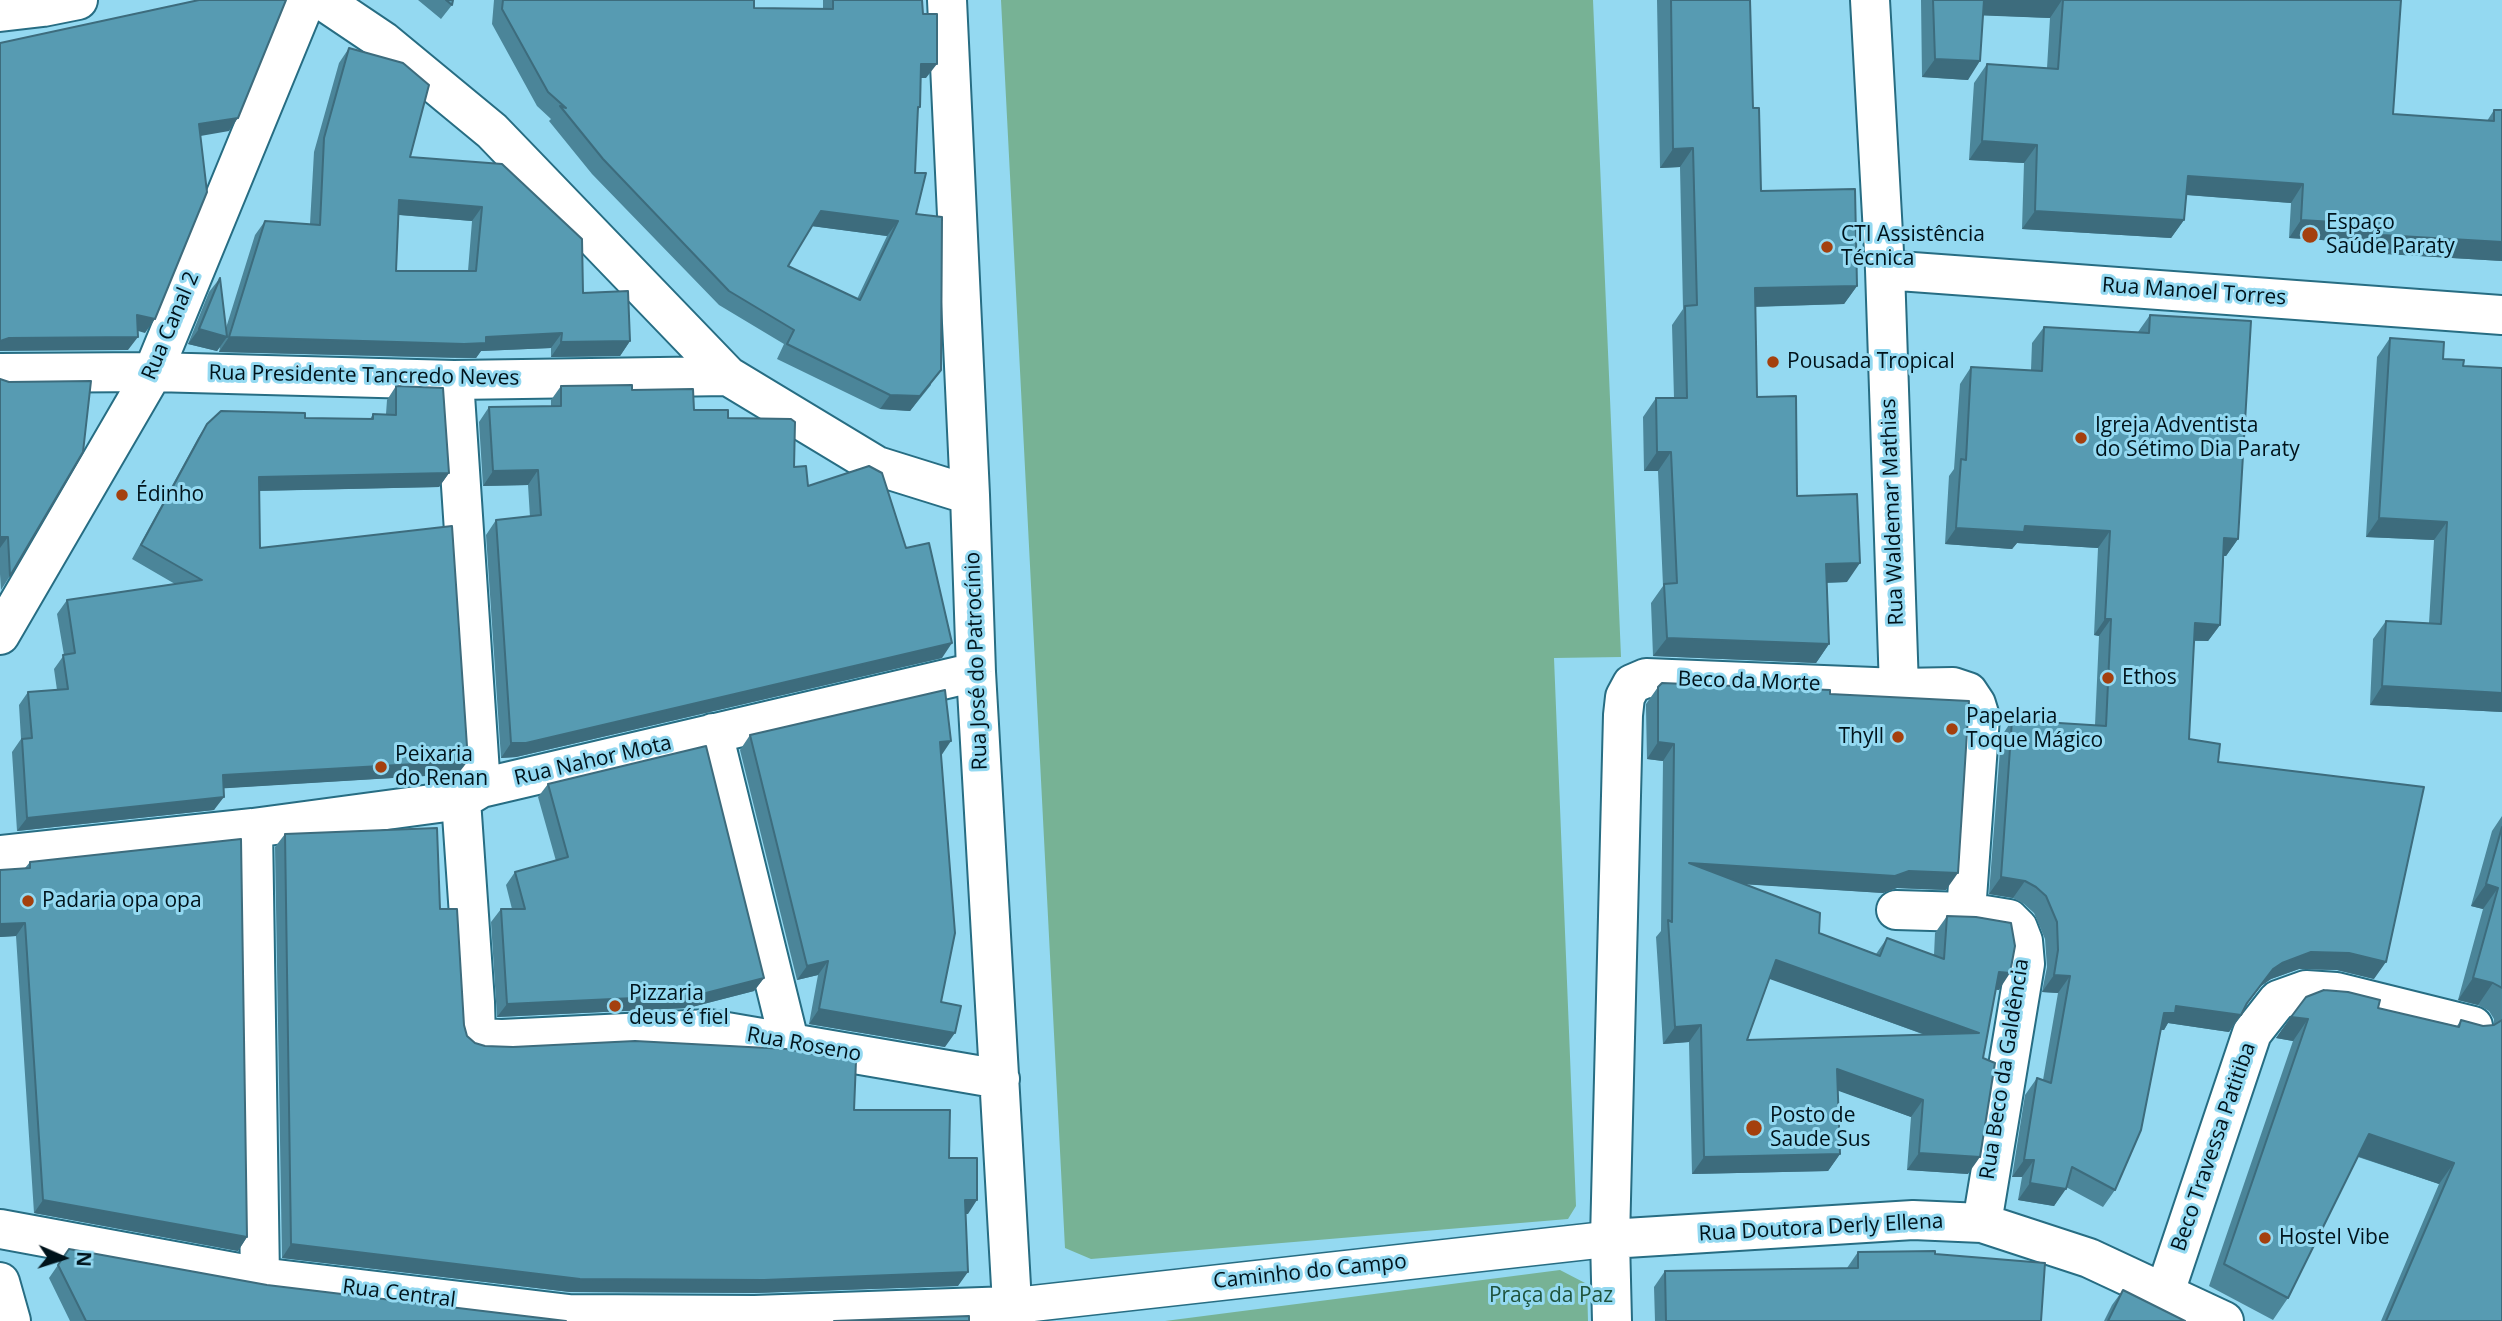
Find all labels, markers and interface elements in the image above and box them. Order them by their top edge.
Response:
place label: Espaço Saúde Paraty [2326,210,2455,260]
place label: CTI Assistência Técnica [1841,222,1985,272]
marker: Espaço Saúde Paraty [2300,225,2320,245]
marker: CTI Assistência Técnica [1819,239,1835,255]
street label: Rua Canal 2 [137,268,205,384]
street label: Rua Manoel Torres [2101,273,2287,311]
place label: Pousada Tropical [1787,349,1955,375]
marker: Pousada Tropical [1765,354,1781,370]
street label: Rua Presidente Tancredo Neves [208,361,520,391]
street label: Rua Waldemar Mathias [1876,398,1910,626]
place label: Igreja Adventista do Sétimo Dia Paraty [2095,413,2300,463]
marker: Igreja Adventista do Sétimo Dia Paraty [2073,430,2089,446]
place label: Édinho [136,482,204,508]
marker: Édinho [114,487,130,503]
street label: Rua José do Patrocínio [961,551,993,771]
place label: Ethos [2122,665,2177,691]
street label: Beco da Morte [1677,667,1821,697]
marker: Ethos [2100,670,2116,686]
place label: Papelaria Toque Mágico [1966,704,2103,754]
marker: Papelaria Toque Mágico [1944,721,1960,737]
place label: Thyll [1838,724,1884,750]
marker: Thyll [1890,729,1906,745]
street label: Rua Nahor Mota [512,731,674,791]
place label: Peixaria do Renan [395,742,488,792]
marker: Peixaria do Renan [373,759,389,775]
place label: Padaria opa opa [42,888,202,914]
marker: Padaria opa opa [20,893,36,909]
street label: Rua Beco da Galdência [1975,957,2035,1181]
place label: Pizzaria deus é fiel [629,981,729,1031]
marker: Pizzaria deus é fiel [607,998,623,1014]
street label: Rua Roseno [745,1023,863,1067]
street label: Beco Travessa Patitiba [2166,1039,2262,1255]
place label: Posto de Saude Sus [1770,1103,1871,1153]
marker: Posto de Saude Sus [1744,1118,1764,1138]
street label: Rua Doutora Derly Ellena [1698,1209,1944,1247]
north arrow [28,1223,98,1293]
place label: Hostel Vibe [2279,1225,2390,1251]
marker: Hostel Vibe [2257,1230,2273,1246]
street label: Caminho do Campo [1212,1249,1408,1295]
text: N [71,1251,97,1267]
street label: Rua Central [341,1275,457,1313]
park label: Praça da Paz [1489,1283,1613,1309]

